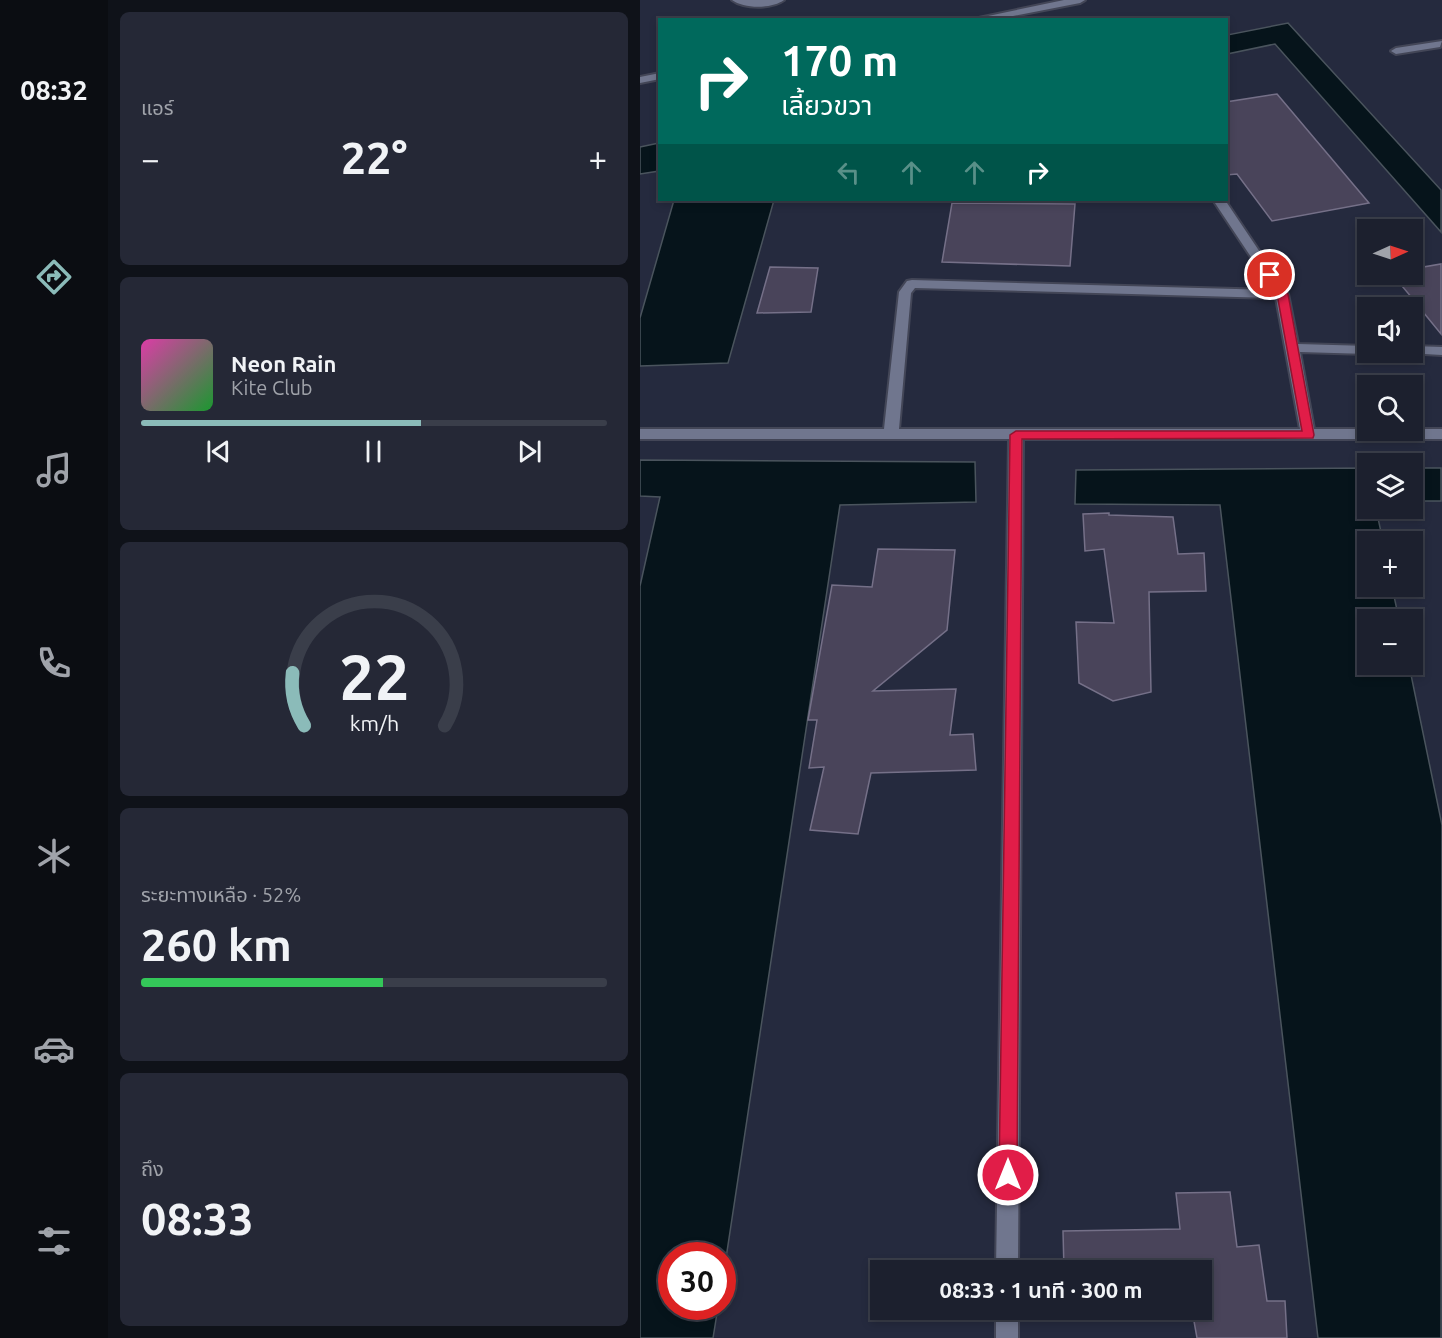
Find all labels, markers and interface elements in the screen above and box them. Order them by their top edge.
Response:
text: 170 m [781,37,898,84]
icon: right [682,42,760,120]
text: 08:32 [20,75,88,105]
text: เลี้ยวขวา [781,90,872,120]
text: แอร์ [141,96,173,119]
text: 22° [341,132,407,183]
text: − [141,140,160,177]
text: + [588,140,607,177]
icon: left [832,156,865,189]
icon: ahead [895,156,928,189]
icon: ahead [958,156,991,189]
icon: right [1021,156,1054,189]
north arrow [1357,219,1423,285]
map controls [1357,219,1423,675]
pin [1244,249,1295,300]
icon: directions [33,256,75,298]
icon: arrive [1253,258,1286,291]
button: sound [1357,297,1423,363]
text: Neon Rain [231,351,336,376]
button: search [1357,375,1423,441]
text: Kite Club [231,376,313,399]
icon: previous [202,435,235,468]
icon: pause [357,435,390,468]
icon: next [513,435,546,468]
icon: music [33,449,75,491]
button: layers [1357,453,1423,519]
button: + [1357,531,1423,597]
button: − [1357,609,1423,675]
icon: phone [33,642,75,684]
text: 22 [339,642,409,712]
text: km/h [349,711,399,735]
icon: climate [33,835,75,877]
text: ระยะทางเหลือ · 52% [141,883,301,906]
text: 260 km [141,919,292,970]
icon: car [33,1028,75,1070]
position arrow [976,1143,1040,1207]
text: ถึง [141,1157,164,1180]
text: 08:33 [141,1193,254,1244]
icon: filters [33,1220,75,1262]
speed limit sign: 30 [658,1242,736,1320]
text: 08:33 · 1 นาที · 300 m [940,1277,1142,1302]

